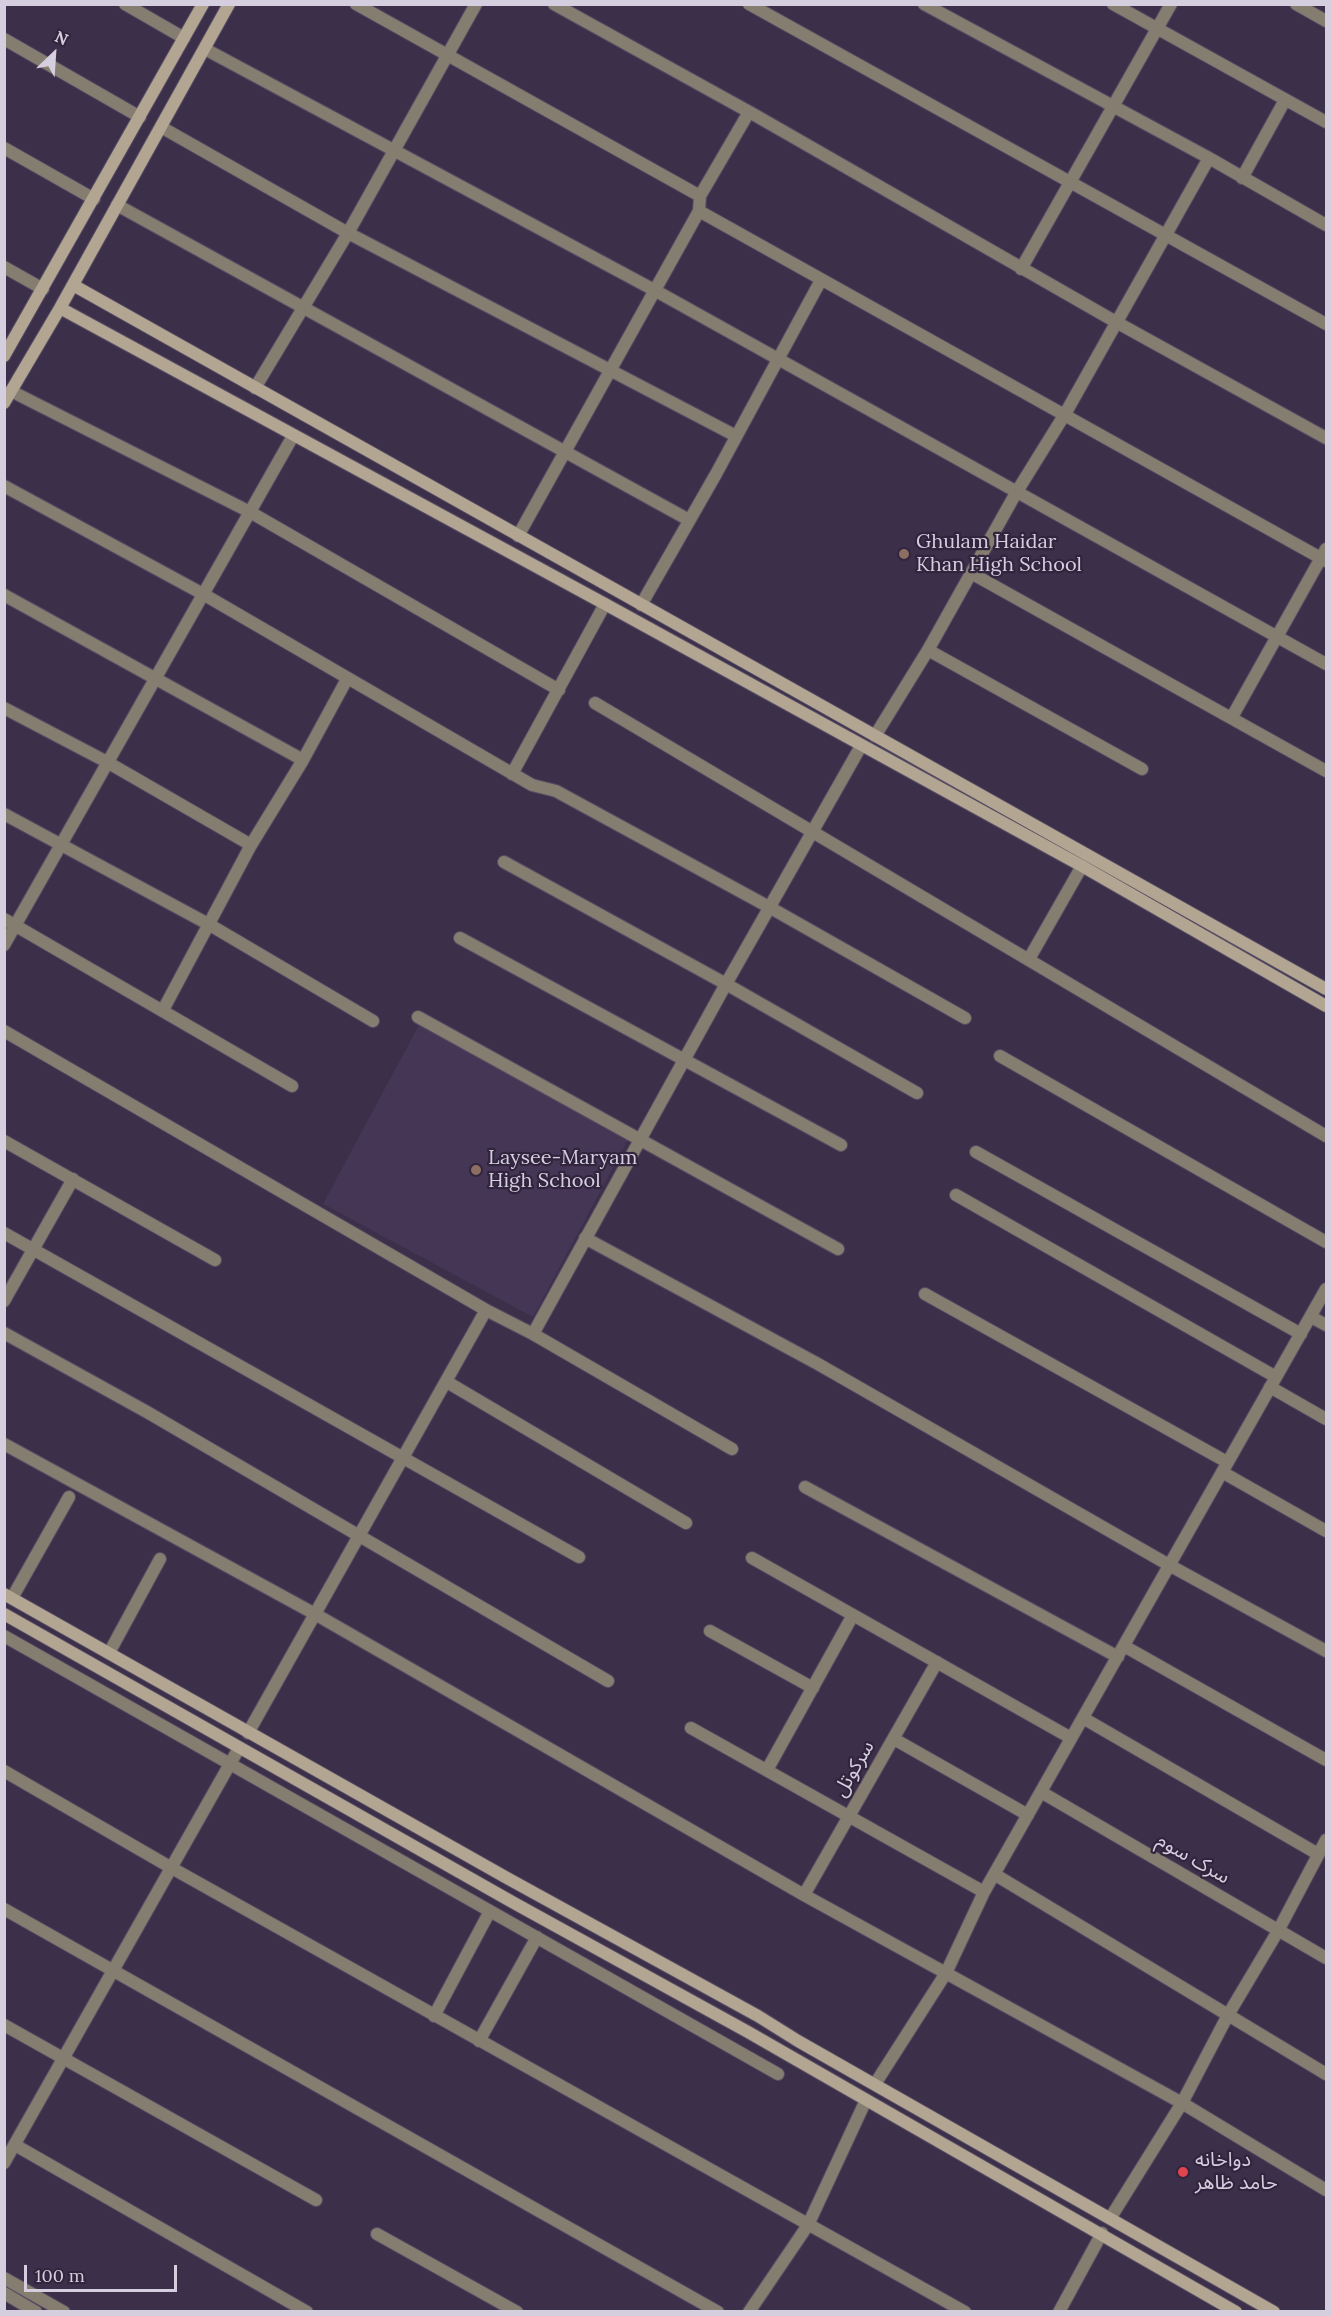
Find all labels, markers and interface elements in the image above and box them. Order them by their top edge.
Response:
north arrow [24,24,84,84]
text: N [52,26,71,49]
place label: Ghulam Haidar Khan High School [916,530,1082,577]
marker: Ghulam Haidar Khan High School [897,547,911,561]
place label: Laysee-Maryam High School [488,1146,637,1193]
marker: Laysee-Maryam High School [469,1163,483,1177]
street label: سرکوتل [828,1737,880,1801]
street label: سرک سوم [1152,1829,1234,1889]
place label: دواخانه حامد ظاهر [1195,2148,1278,2195]
marker: دواخانه حامد ظاهر [1176,2165,1190,2179]
scale bar [27,2253,180,2291]
text: 100 m [35,2264,85,2287]

